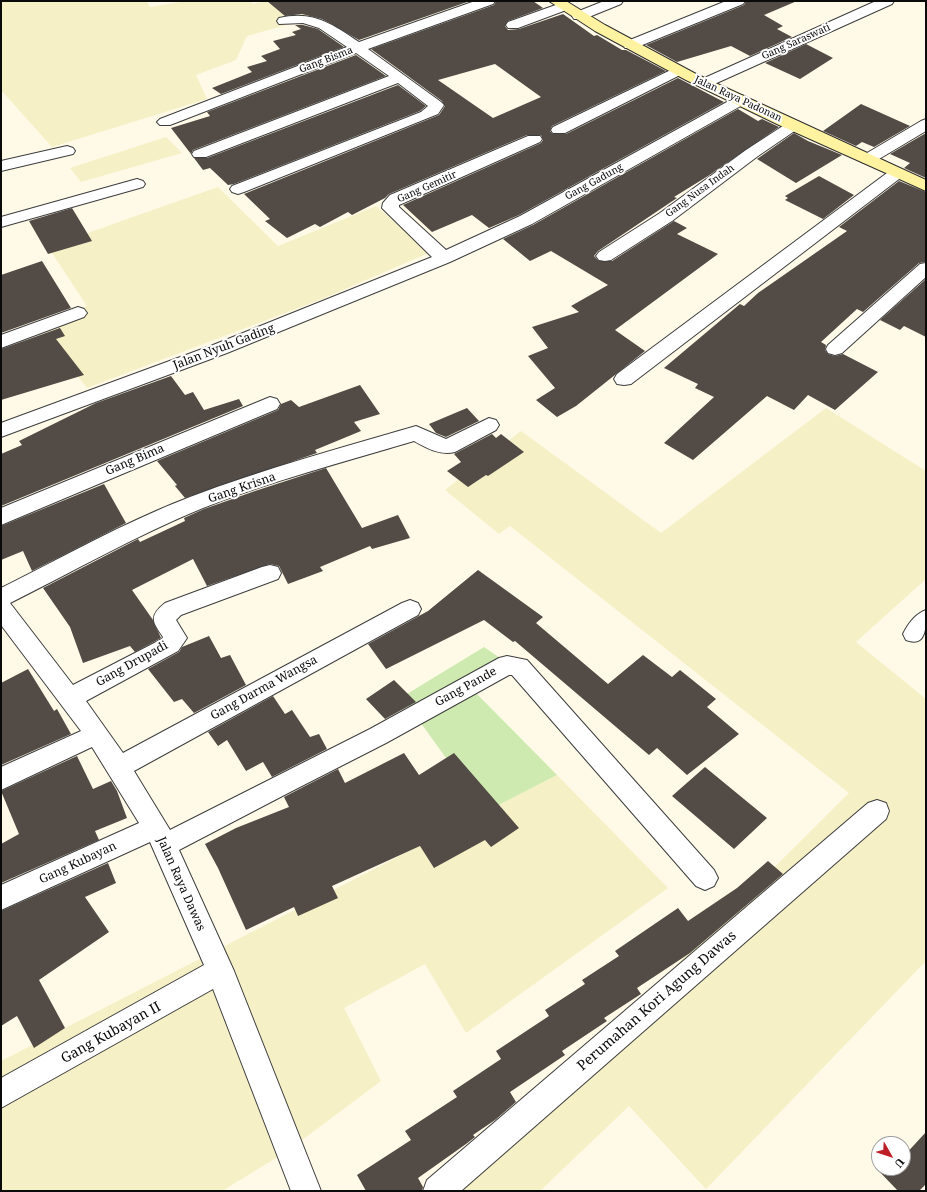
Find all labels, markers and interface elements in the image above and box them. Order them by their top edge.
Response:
street label: Gang Saraswati [760,21,832,63]
street label: Gang Bisma [297,44,355,76]
street label: Jalan Raya Padonan [692,73,784,125]
street label: Gang Gadung [563,161,625,203]
street label: Gang Nusa Indah [663,162,737,220]
street label: Gang Gemitir [395,169,459,205]
street label: Jalan Nyuh Gading [171,321,277,373]
street label: Gang Bima [103,441,167,479]
street label: Gang Krisna [206,470,278,506]
street label: Gang Drupadi [94,638,170,690]
street label: Gang Darma Wangsa [208,653,320,723]
street label: Gang Pande [433,664,499,710]
street label: Jalan Raya Dawas [154,835,208,933]
street label: Gang Kubayan [37,839,119,887]
street label: Perumahan Kori Agung Dawas [574,927,740,1075]
street label: Gang Kubayan II [58,999,164,1067]
north arrow [871,1136,911,1176]
text: U [892,1155,908,1171]

